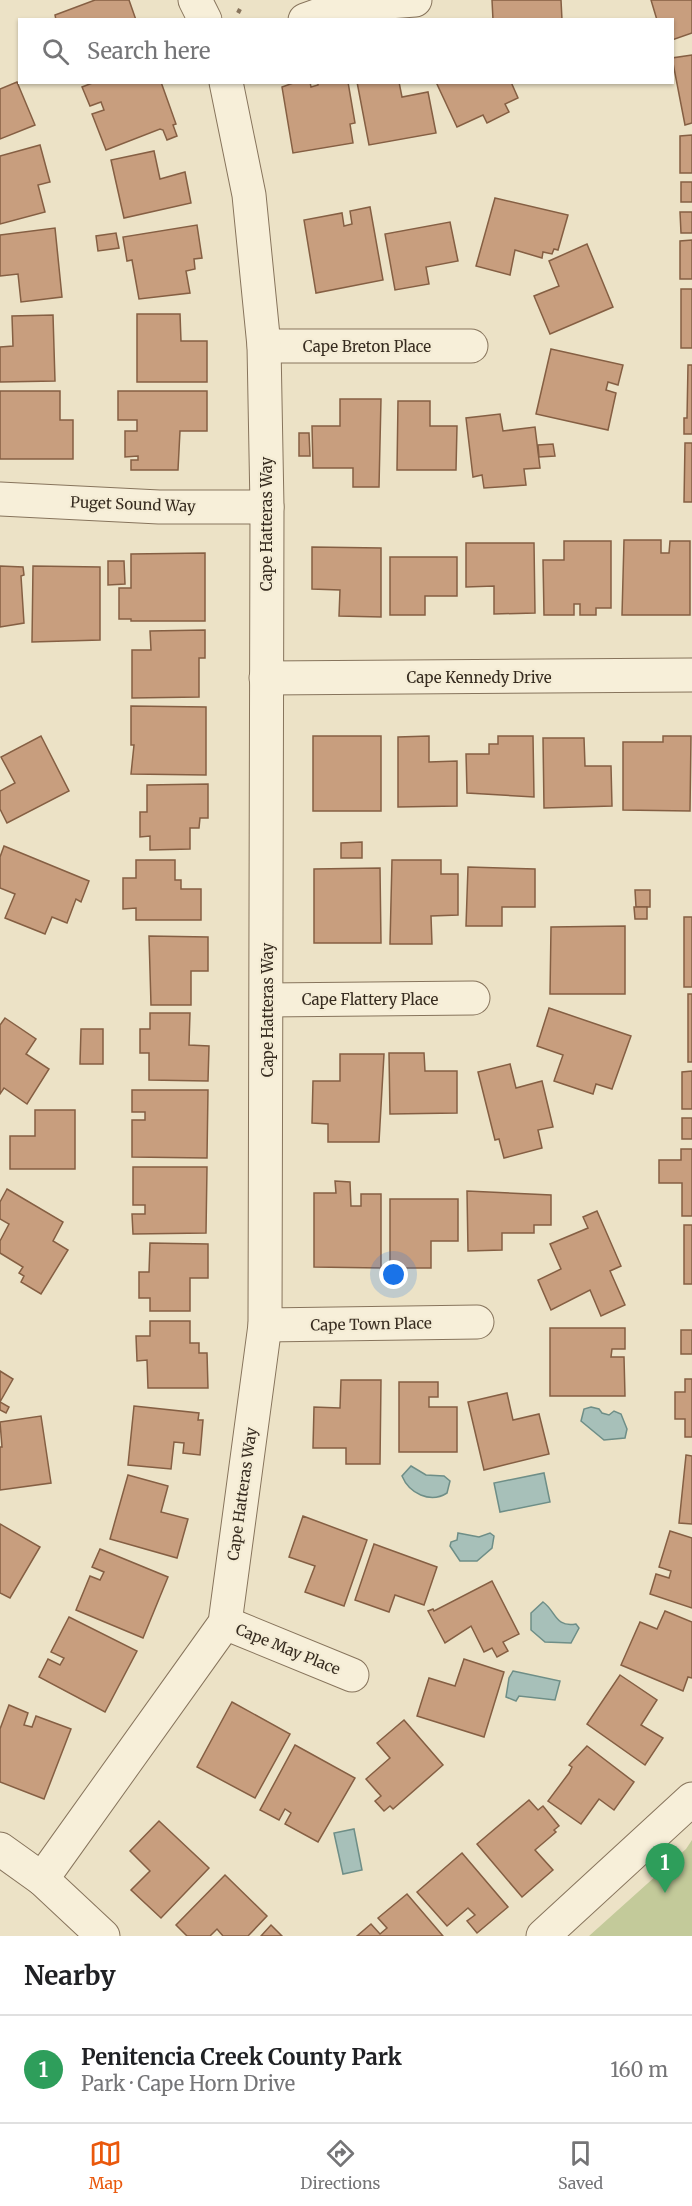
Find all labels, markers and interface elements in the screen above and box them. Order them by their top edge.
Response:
search box [18,18,674,84]
icon: search [39,35,72,68]
text: Search here [87,37,210,65]
street label: Cape Breton Place [303,337,431,356]
street label: Cape Hatteras Way [257,457,276,591]
street label: Puget Sound Way [70,492,196,516]
street label: Cape Kennedy Drive [406,668,552,687]
street label: Cape Hatteras Way [258,943,277,1077]
street label: Cape Flattery Place [302,990,439,1009]
your location [379,1260,408,1289]
street label: Cape Town Place [310,1313,432,1335]
street label: Cape Hatteras Way [223,1426,261,1562]
street label: Cape May Place [233,1619,343,1679]
pin: 1 [646,1844,684,1893]
text: Nearby [24,1959,116,1992]
text: Penitencia Creek County Park [81,2043,402,2071]
text: 1 [39,2057,48,2082]
text: 160 m [610,2057,668,2082]
text: Park · Cape Horn Drive [81,2071,295,2096]
tab: Map [89,2137,123,2193]
tab: Directions [300,2137,380,2193]
tab: Saved [558,2137,603,2193]

